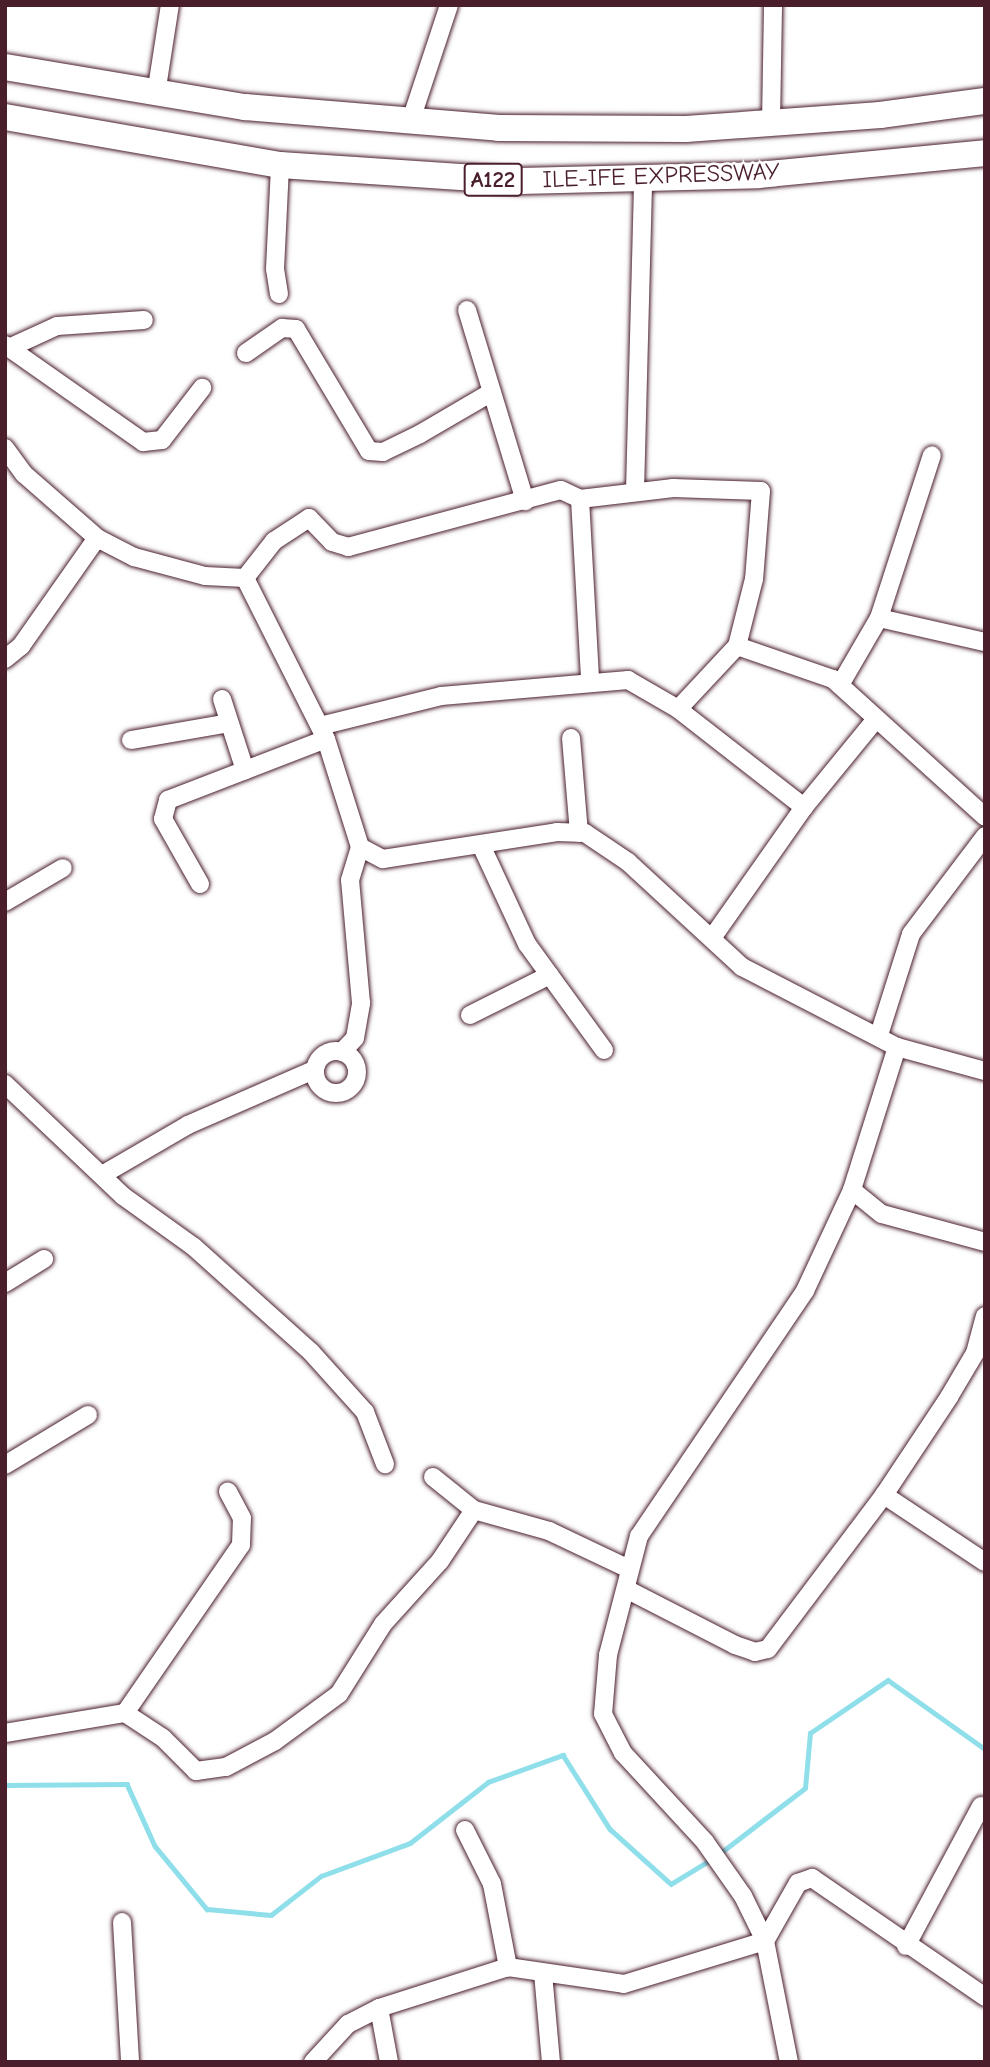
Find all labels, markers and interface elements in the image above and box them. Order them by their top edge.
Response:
street label: ILE-IFE EXPRESSWAY [542,157,780,195]
road number: A122 [463,160,523,200]

